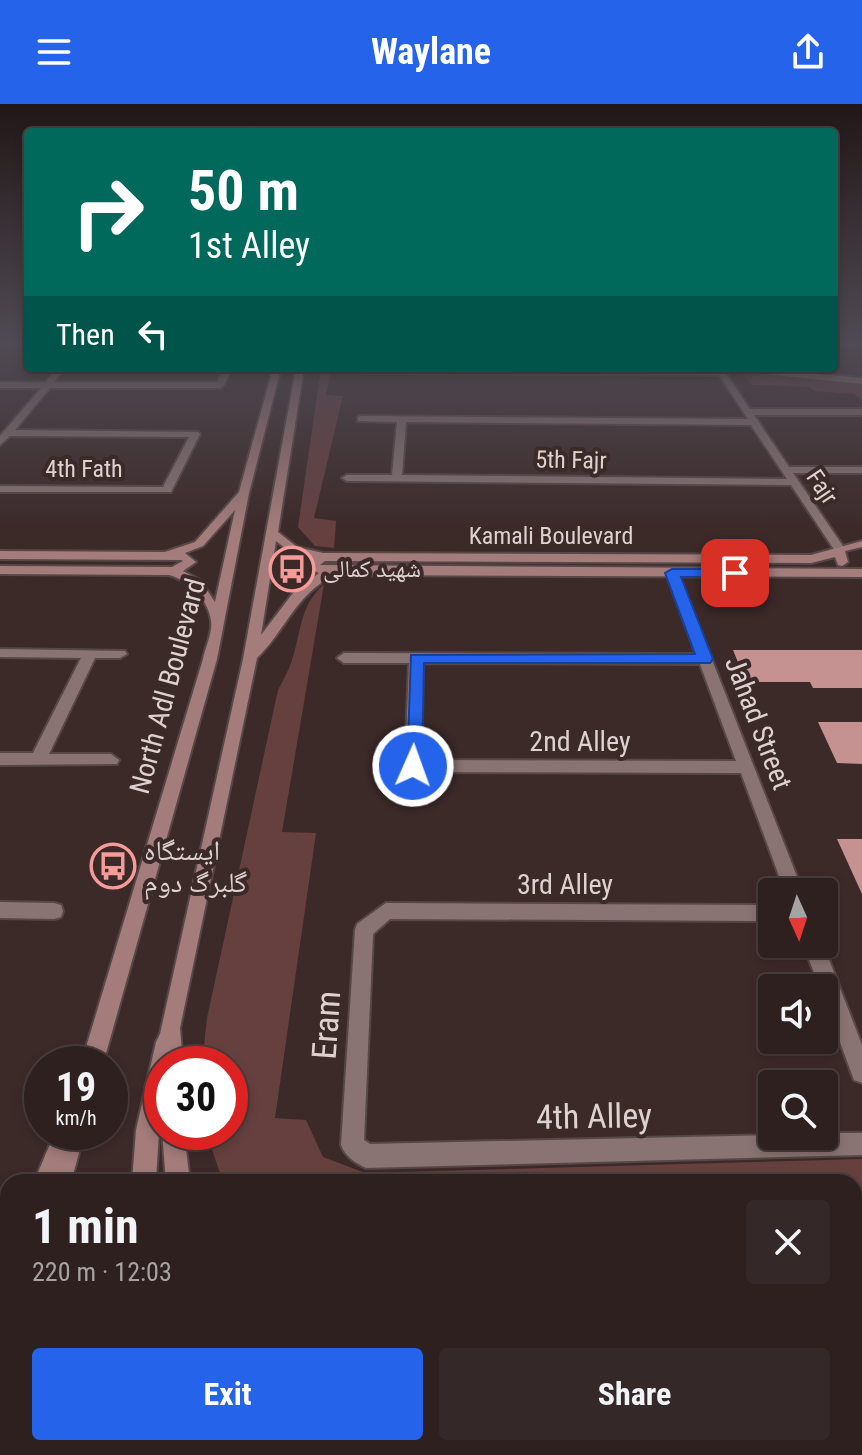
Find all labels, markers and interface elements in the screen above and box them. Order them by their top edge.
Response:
icon: menu [32,30,76,74]
icon: share [786,30,830,74]
text: Waylane [371,31,491,73]
text: 50 m [188,158,299,224]
icon: right [56,160,160,264]
text: 1st Alley [188,225,310,267]
icon: left [131,312,175,356]
text: Then [56,317,115,352]
street label: 5th Fajr [535,445,607,475]
street label: 4th Fath [45,455,123,483]
street label: Fajr [801,465,843,509]
street label: Kamali Boulevard [469,522,633,550]
pin [701,539,769,607]
bus stop icon: شهید کمالی [268,545,316,593]
icon: arrive [713,551,757,595]
place label: شهید کمالی [323,555,421,583]
street label: North Adl Boulevard [123,575,212,797]
street label: Jahad Street [718,652,799,794]
position arrow [371,724,455,808]
street label: 2nd Alley [529,725,631,758]
place label: ایستگاه گلبرگ دوم [144,834,247,901]
bus stop icon: ایستگاه گلبرگ دوم [89,842,137,890]
street label: 3rd Alley [517,868,613,901]
north arrow [758,878,838,958]
map controls [758,878,838,1150]
button: sound [758,974,838,1054]
street label: Eram [304,989,348,1061]
speed limit sign: 30 [144,1046,248,1150]
text: 19 [56,1064,96,1111]
button: search [758,1070,838,1150]
street label: 4th Alley [536,1095,652,1137]
text: km/h [55,1106,97,1130]
text: 1 min [32,1198,139,1255]
button: close [746,1200,830,1284]
text: 220 m · 12:03 [32,1257,172,1287]
button: Exit [32,1348,423,1440]
button: Share [439,1348,830,1440]

